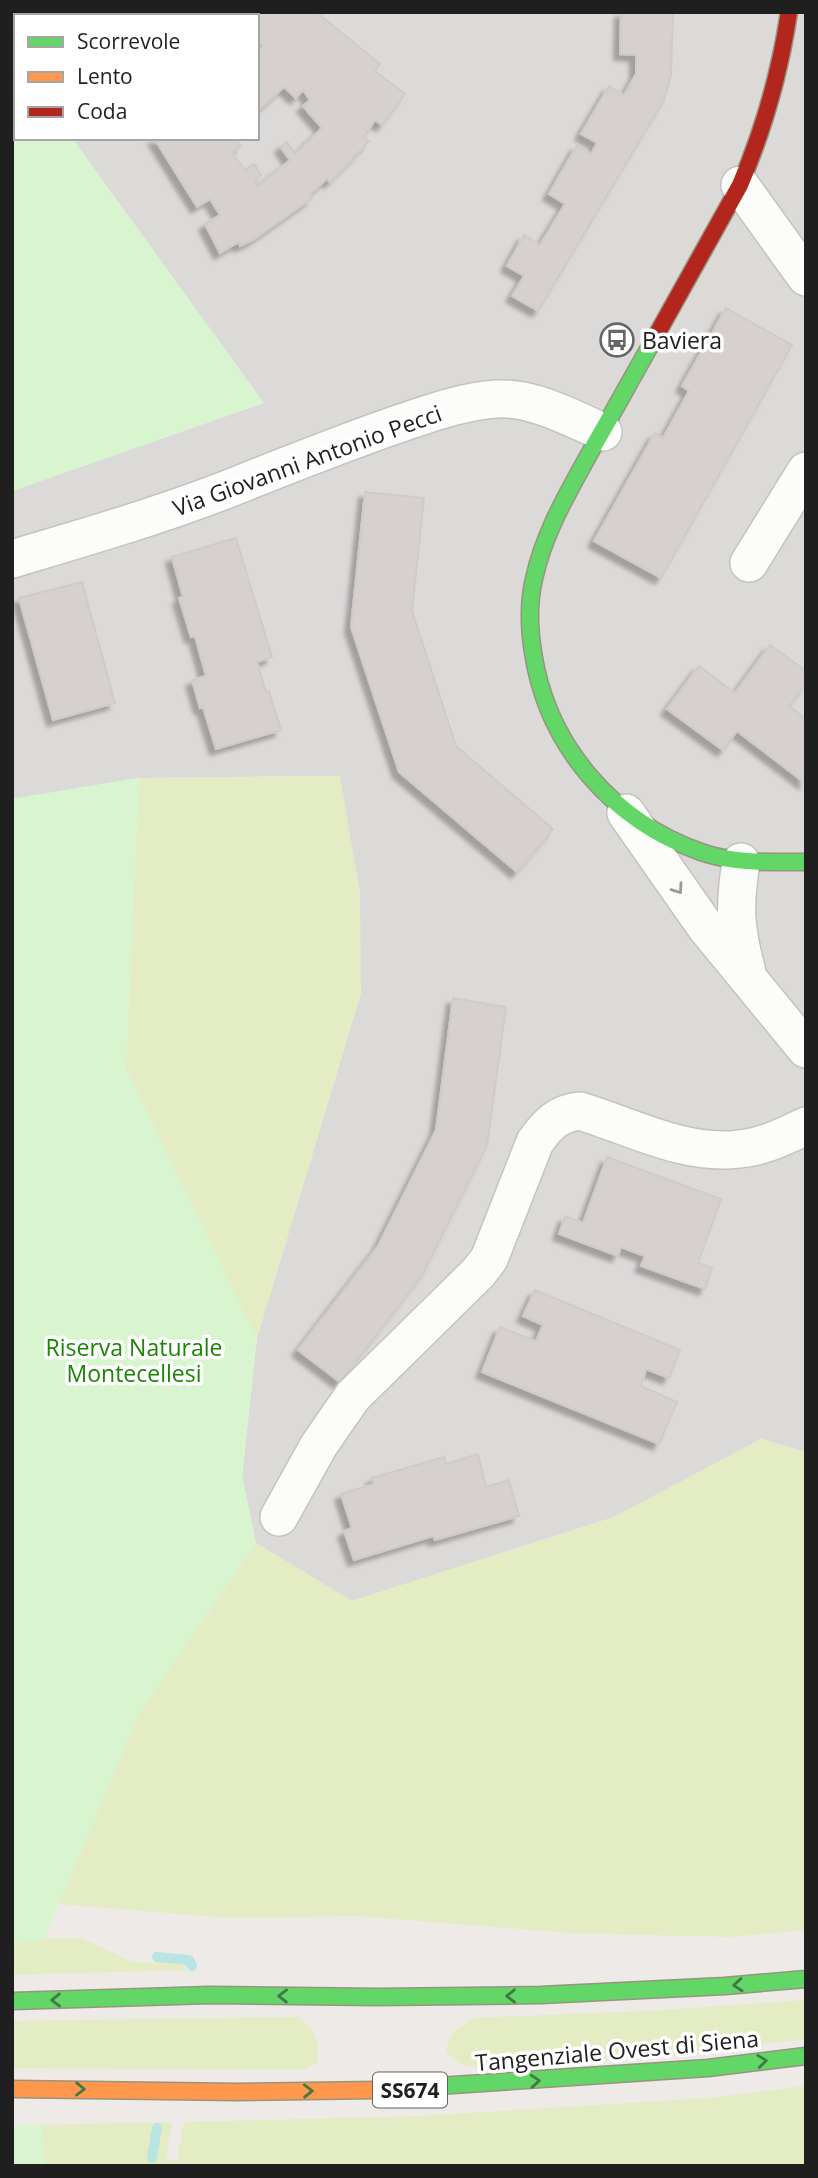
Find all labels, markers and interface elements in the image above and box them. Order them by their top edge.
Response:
legend [14,14,259,140]
text: Scorrevole [77,27,180,55]
text: Lento [77,62,133,90]
text: Coda [77,97,127,125]
bus stop icon: Baviera [598,321,636,359]
place label: Baviera [642,324,722,356]
street label: Via Giovanni Antonio Pecci [168,396,446,524]
one-way arrow [670,881,682,894]
park label: Riserva Naturale Montecellesi [46,1331,222,1389]
one-way arrow [732,1977,743,1992]
one-way arrow [277,1988,288,2004]
one-way arrow [505,1988,515,2004]
one-way arrow [50,1992,60,2008]
street label: Tangenziale Ovest di Siena [474,2022,760,2078]
one-way arrow [756,2054,768,2069]
road number: SS674 [373,2072,447,2108]
one-way arrow [530,2074,541,2089]
one-way arrow [76,2081,86,2097]
one-way arrow [303,2083,314,2099]

